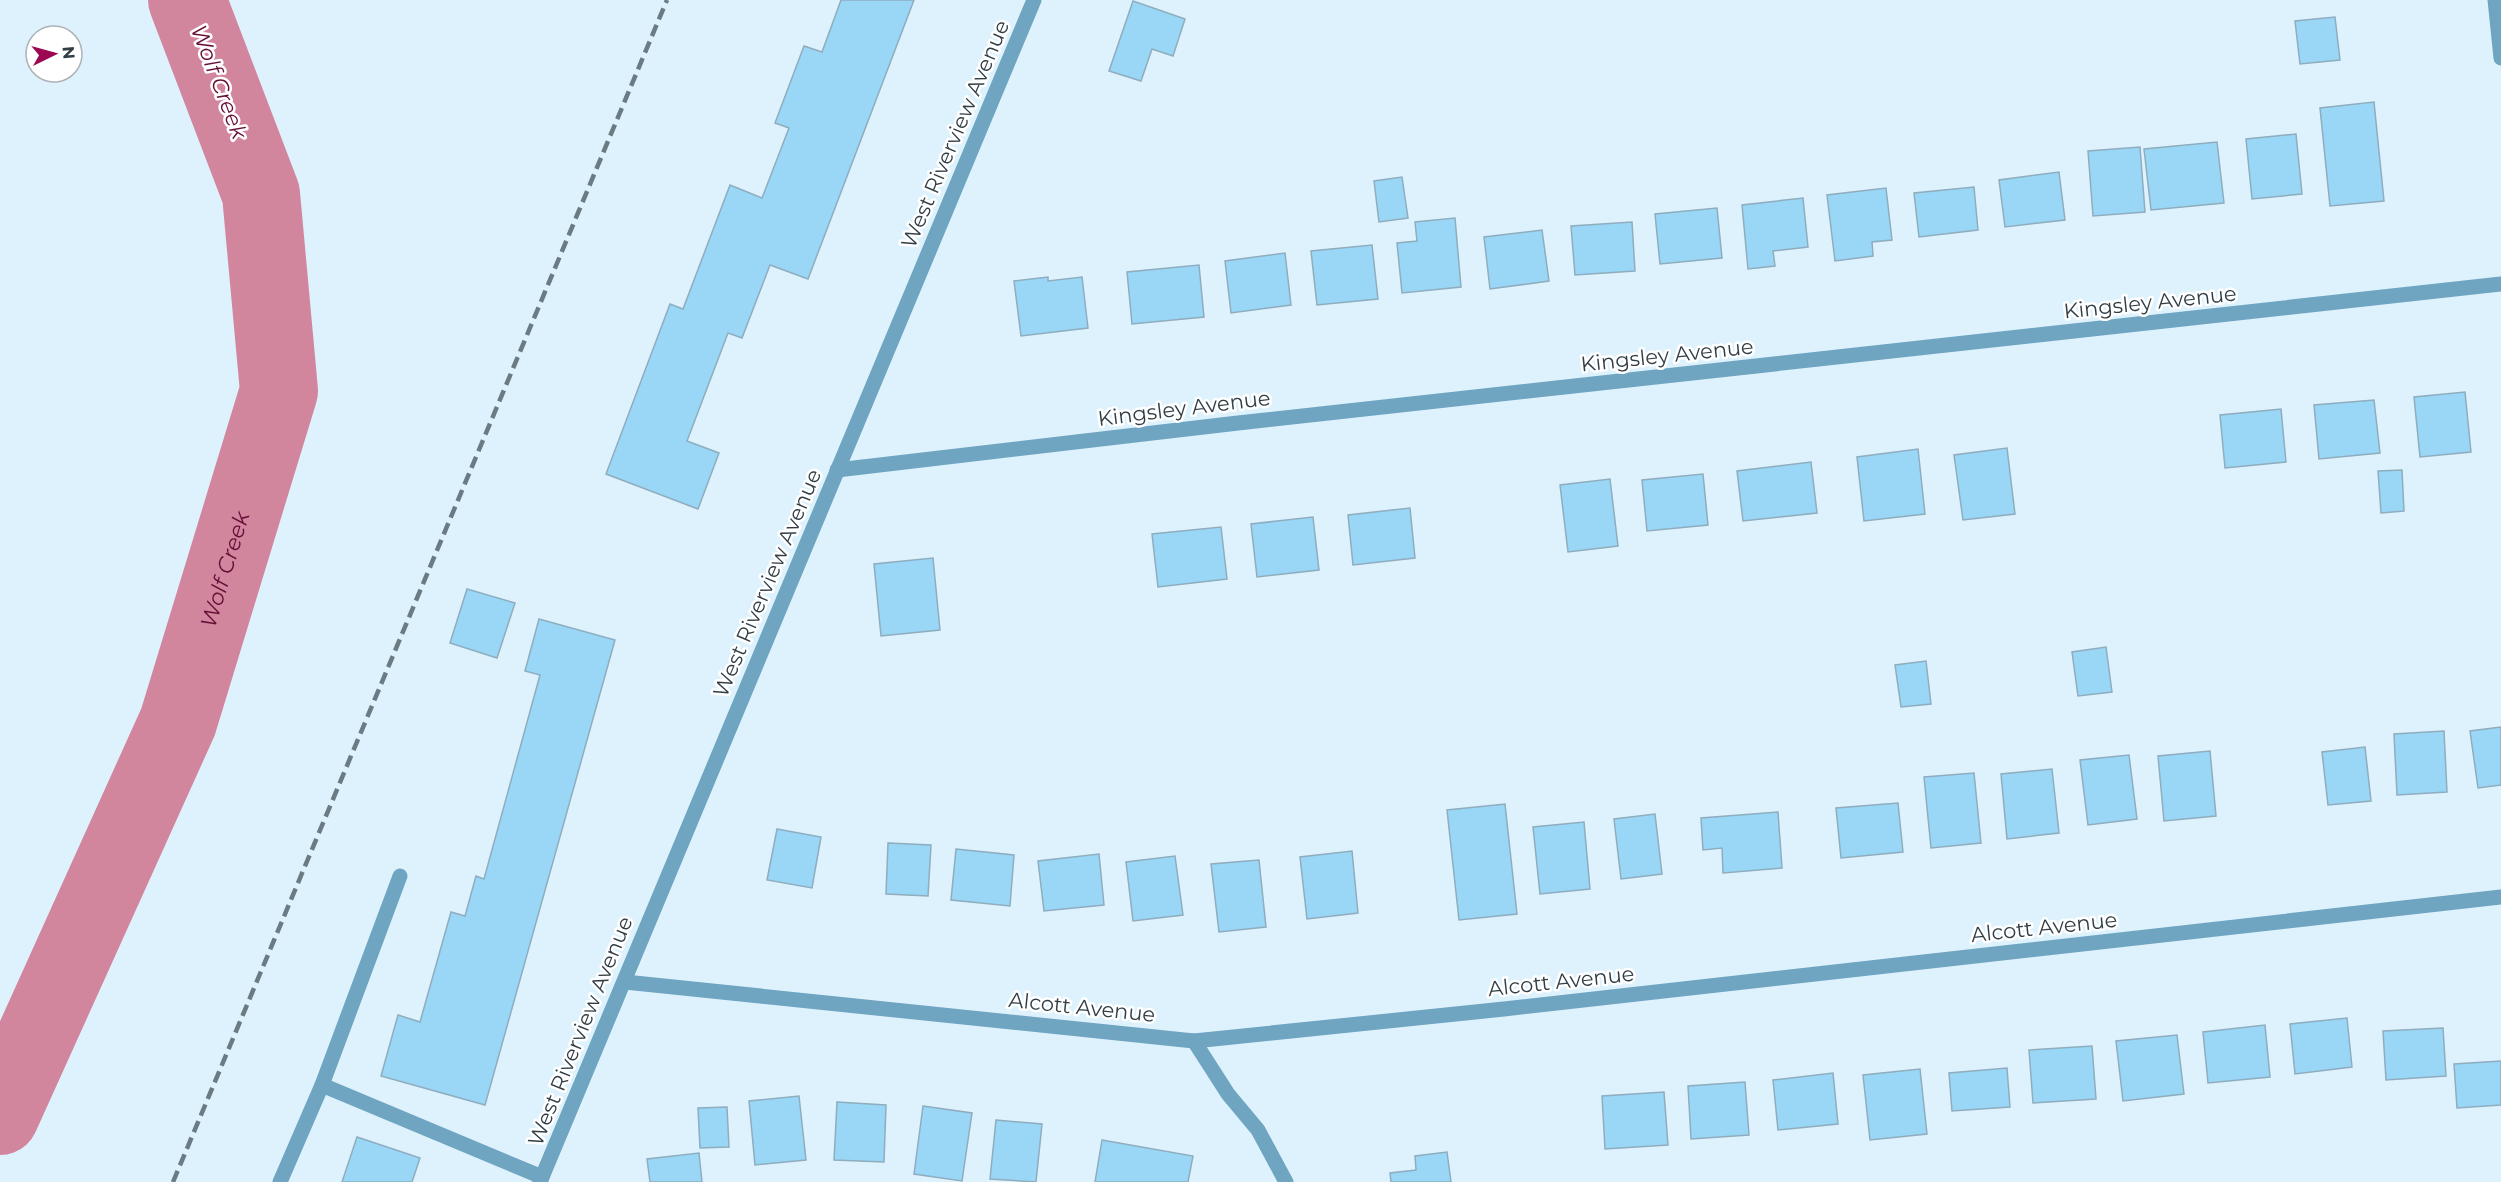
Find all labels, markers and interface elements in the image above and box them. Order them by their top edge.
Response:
street label: West Riverview Avenue [896,16,1014,252]
water label: Wolf Creek [185,21,253,144]
north arrow [24,24,84,84]
text: N [58,45,78,60]
street label: Kingsley Avenue [2062,280,2238,324]
street label: Kingsley Avenue [1579,333,1755,377]
street label: Kingsley Avenue [1096,385,1272,431]
street label: West Riverview Avenue [708,465,826,701]
water label: Wolf Creek [194,507,255,631]
street label: Alcott Avenue [1970,907,2118,947]
street label: West Riverview Avenue [522,913,638,1149]
street label: Alcott Avenue [1487,961,1635,1001]
street label: Alcott Avenue [1008,987,1156,1027]

